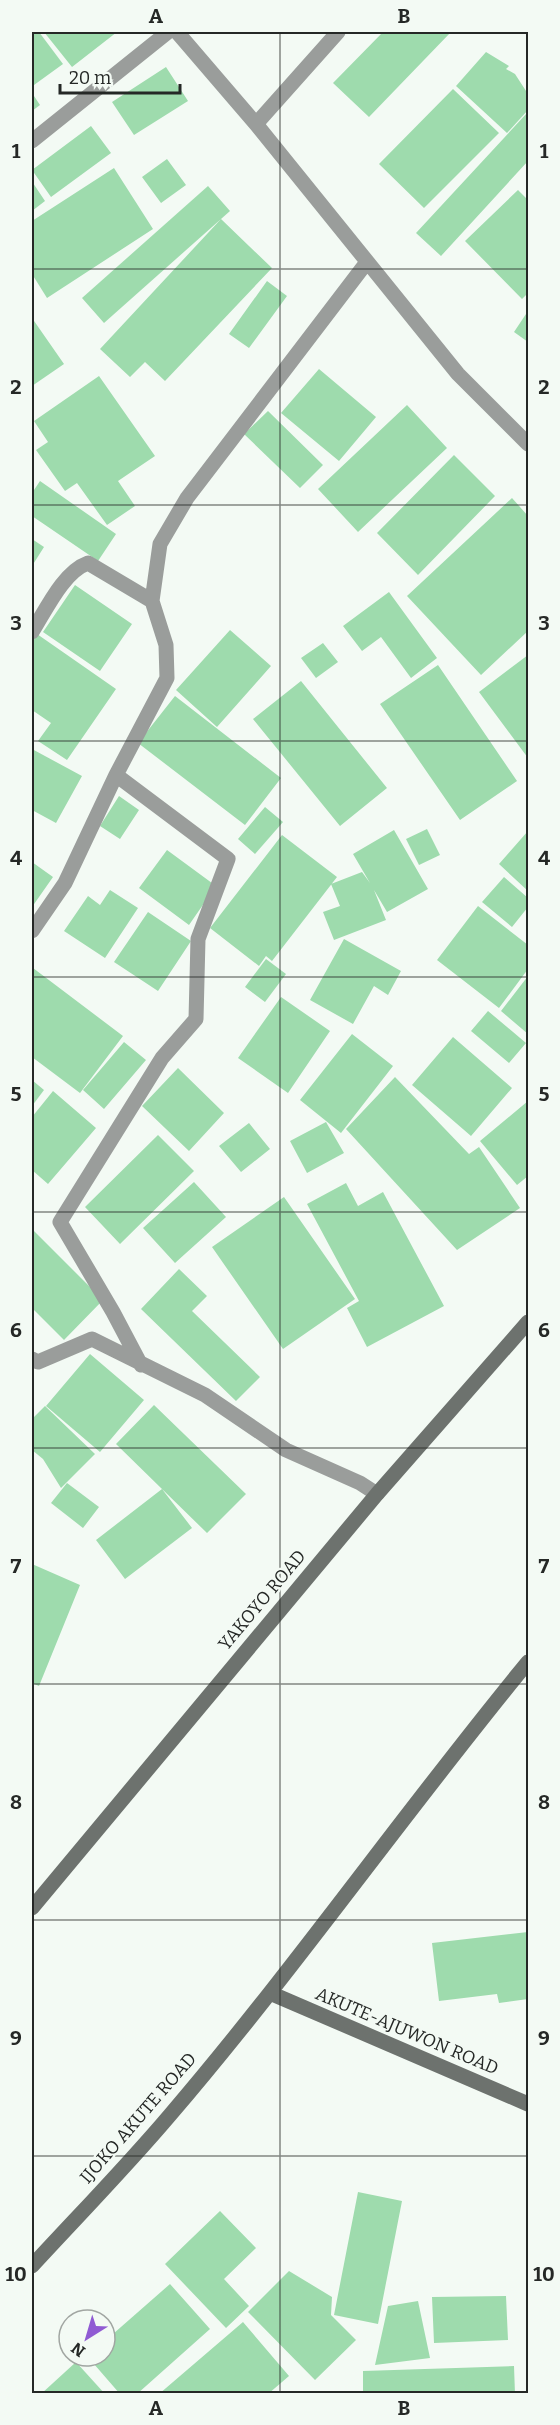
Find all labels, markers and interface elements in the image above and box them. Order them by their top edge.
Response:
text: A [149,4,164,28]
text: B [398,4,411,28]
scale bar [60,57,180,95]
text: 20 m [69,67,111,89]
text: 1 [12,139,21,163]
text: 1 [540,139,549,163]
text: 2 [10,375,22,399]
text: 2 [538,375,550,399]
text: 3 [10,611,22,635]
text: 3 [538,611,550,635]
text: 4 [10,846,22,870]
text: 4 [538,846,550,870]
text: 5 [11,1082,22,1106]
text: 5 [539,1082,550,1106]
text: 6 [10,1318,22,1342]
text: 6 [538,1318,550,1342]
street label: YAKOYO ROAD [214,1545,310,1655]
text: 7 [11,1554,22,1578]
text: 7 [539,1554,550,1578]
text: 8 [10,1790,22,1814]
text: 8 [538,1790,550,1814]
street label: AKUTE-AJUWON ROAD [312,1982,502,2080]
text: 9 [10,2026,22,2050]
text: 9 [538,2026,550,2050]
street label: IJOKO AKUTE ROAD [75,2048,201,2188]
text: 10 [5,2262,27,2286]
text: 10 [533,2262,555,2286]
north arrow [57,2308,117,2368]
text: N [68,2338,89,2361]
text: A [149,2396,164,2420]
text: B [398,2396,411,2420]

